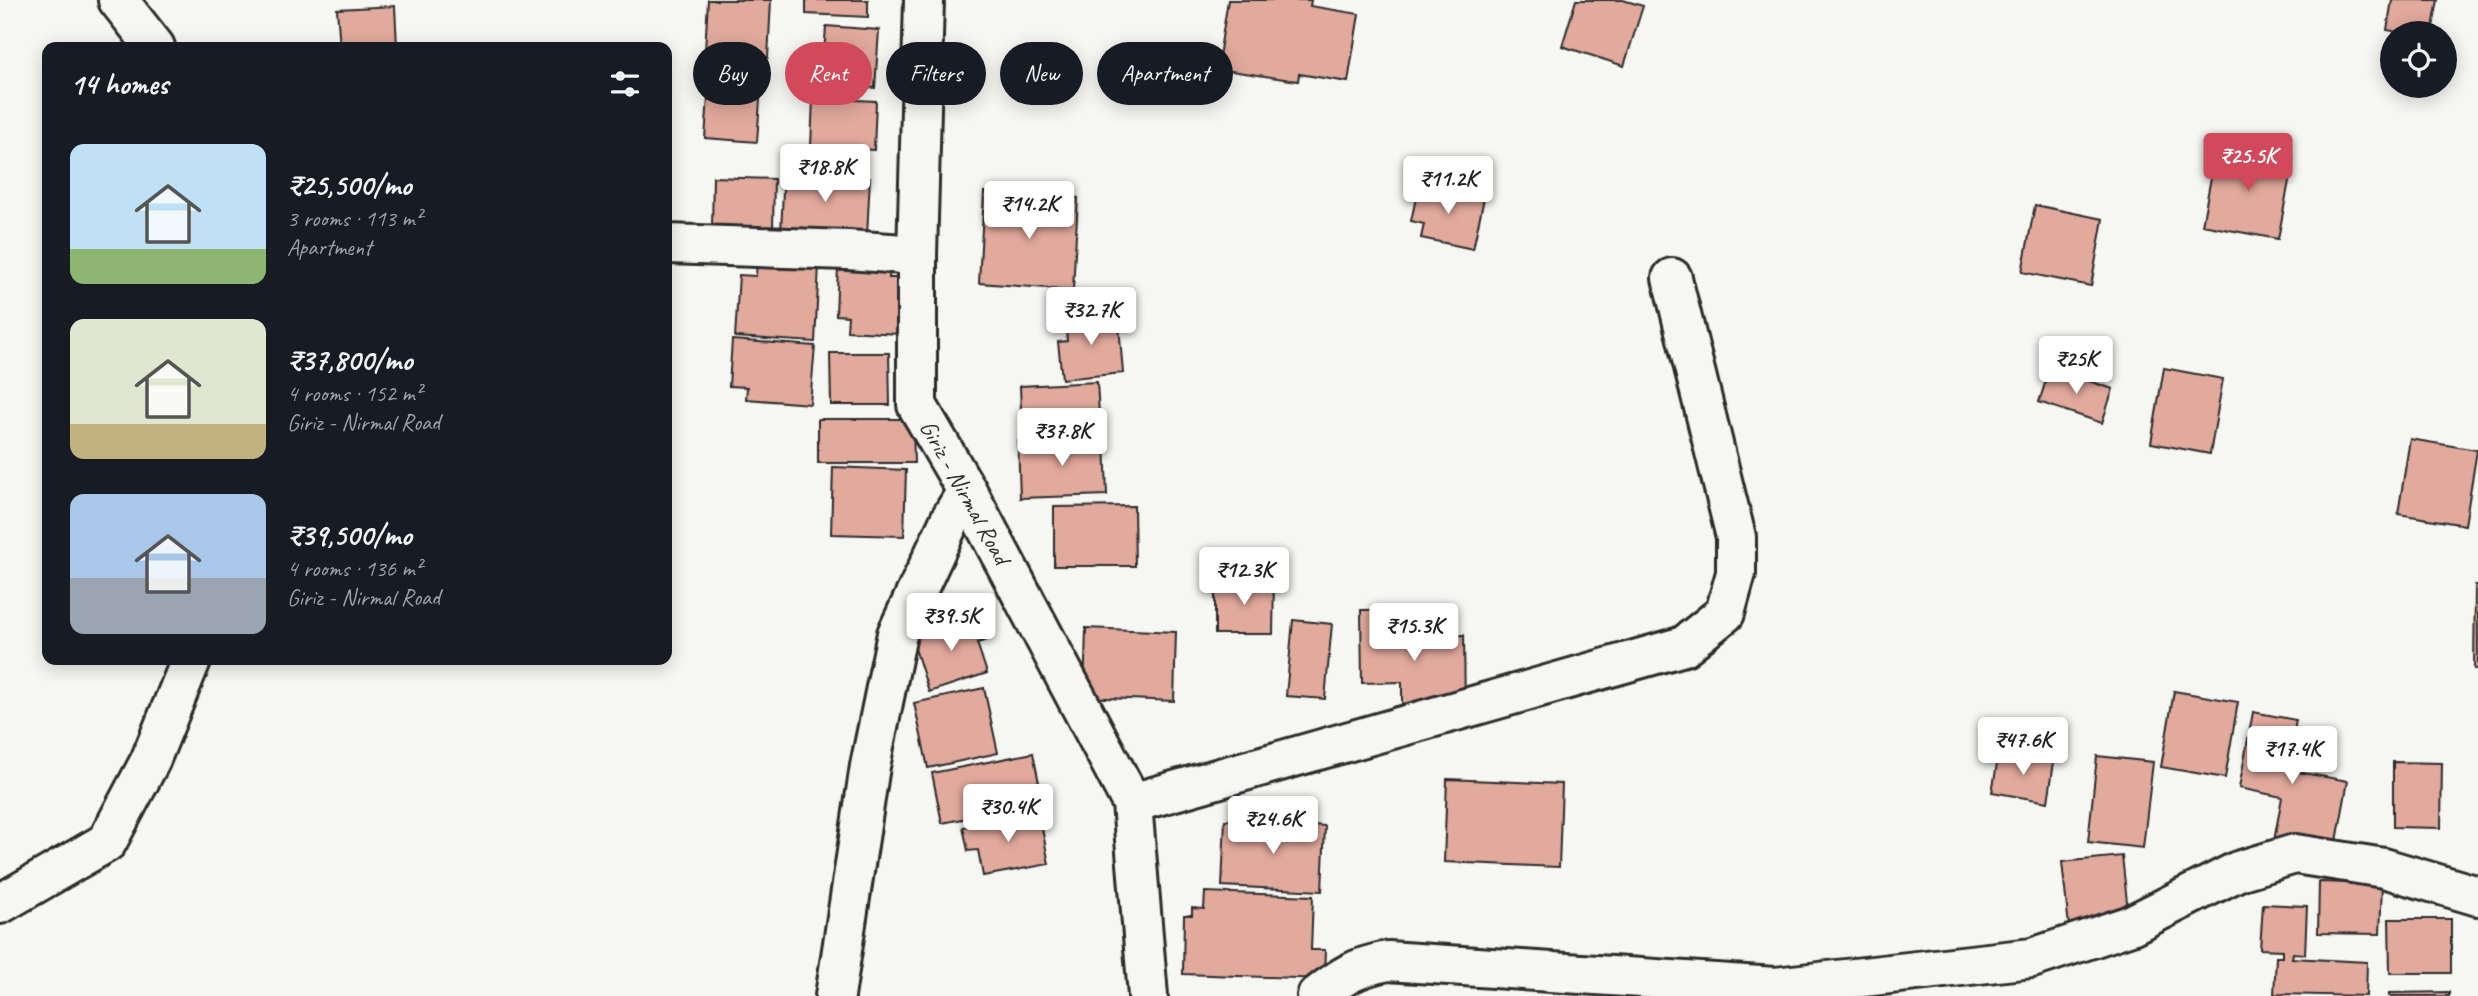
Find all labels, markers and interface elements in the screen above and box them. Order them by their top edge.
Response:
map controls [2380,21,2457,98]
button: locate [2380,21,2457,98]
chip: Buy [693,42,771,105]
chip: Rent [785,42,872,105]
chip: Filters [886,42,986,105]
chip: New [1000,42,1083,105]
chip: Apartment [1097,42,1233,105]
text: 14 homes [70,65,168,103]
icon: filters [606,65,644,103]
pin: ₹25.5K [2191,134,2305,193]
text: ₹25.5K [2220,141,2276,170]
pin: ₹18.8K [768,144,882,204]
text: ₹18.8K [796,152,854,181]
pin: ₹11.2K [1391,156,1505,216]
text: ₹11.2K [1419,164,1477,193]
text: ₹25,500/mo [287,166,411,204]
icon: home [126,172,210,256]
pin: ₹14.2K [972,182,1086,241]
text: ₹14.2K [1000,189,1058,218]
text: 3 rooms · 113 m² [287,204,422,233]
text: Apartment [287,233,372,262]
pin: ₹32.7K [1034,288,1148,347]
text: ₹32.7K [1062,295,1120,324]
pin: ₹25K [2035,336,2117,396]
text: ₹37,800/mo [287,341,412,379]
text: ₹25K [2055,344,2097,373]
icon: home [126,347,210,431]
text: 4 rooms · 152 m² [287,379,422,408]
text: Giriz - Nirmal Road [287,408,440,437]
pin: ₹37.8K [1005,408,1119,468]
street label: Giriz - Nirmal Road [913,415,1019,572]
text: ₹37.8K [1033,416,1091,445]
text: ₹39,500/mo [287,516,412,554]
icon: home [126,522,210,606]
pin: ₹12.3K [1187,548,1301,607]
text: 4 rooms · 136 m² [287,554,422,583]
text: ₹12.3K [1215,555,1273,584]
text: Giriz - Nirmal Road [287,583,440,612]
pin: ₹39.5K [894,594,1008,653]
text: ₹39.5K [923,601,980,630]
pin: ₹15.3K [1357,604,1471,663]
text: ₹15.3K [1385,611,1443,640]
pin: ₹47.6K [1966,718,2080,777]
text: ₹47.6K [1994,725,2052,754]
pin: ₹17.4K [2235,726,2349,786]
text: ₹17.4K [2263,734,2321,763]
pin: ₹30.4K [951,784,1065,844]
text: ₹30.4K [979,792,1037,821]
pin: ₹24.6K [1216,796,1330,856]
text: ₹24.6K [1244,804,1302,833]

